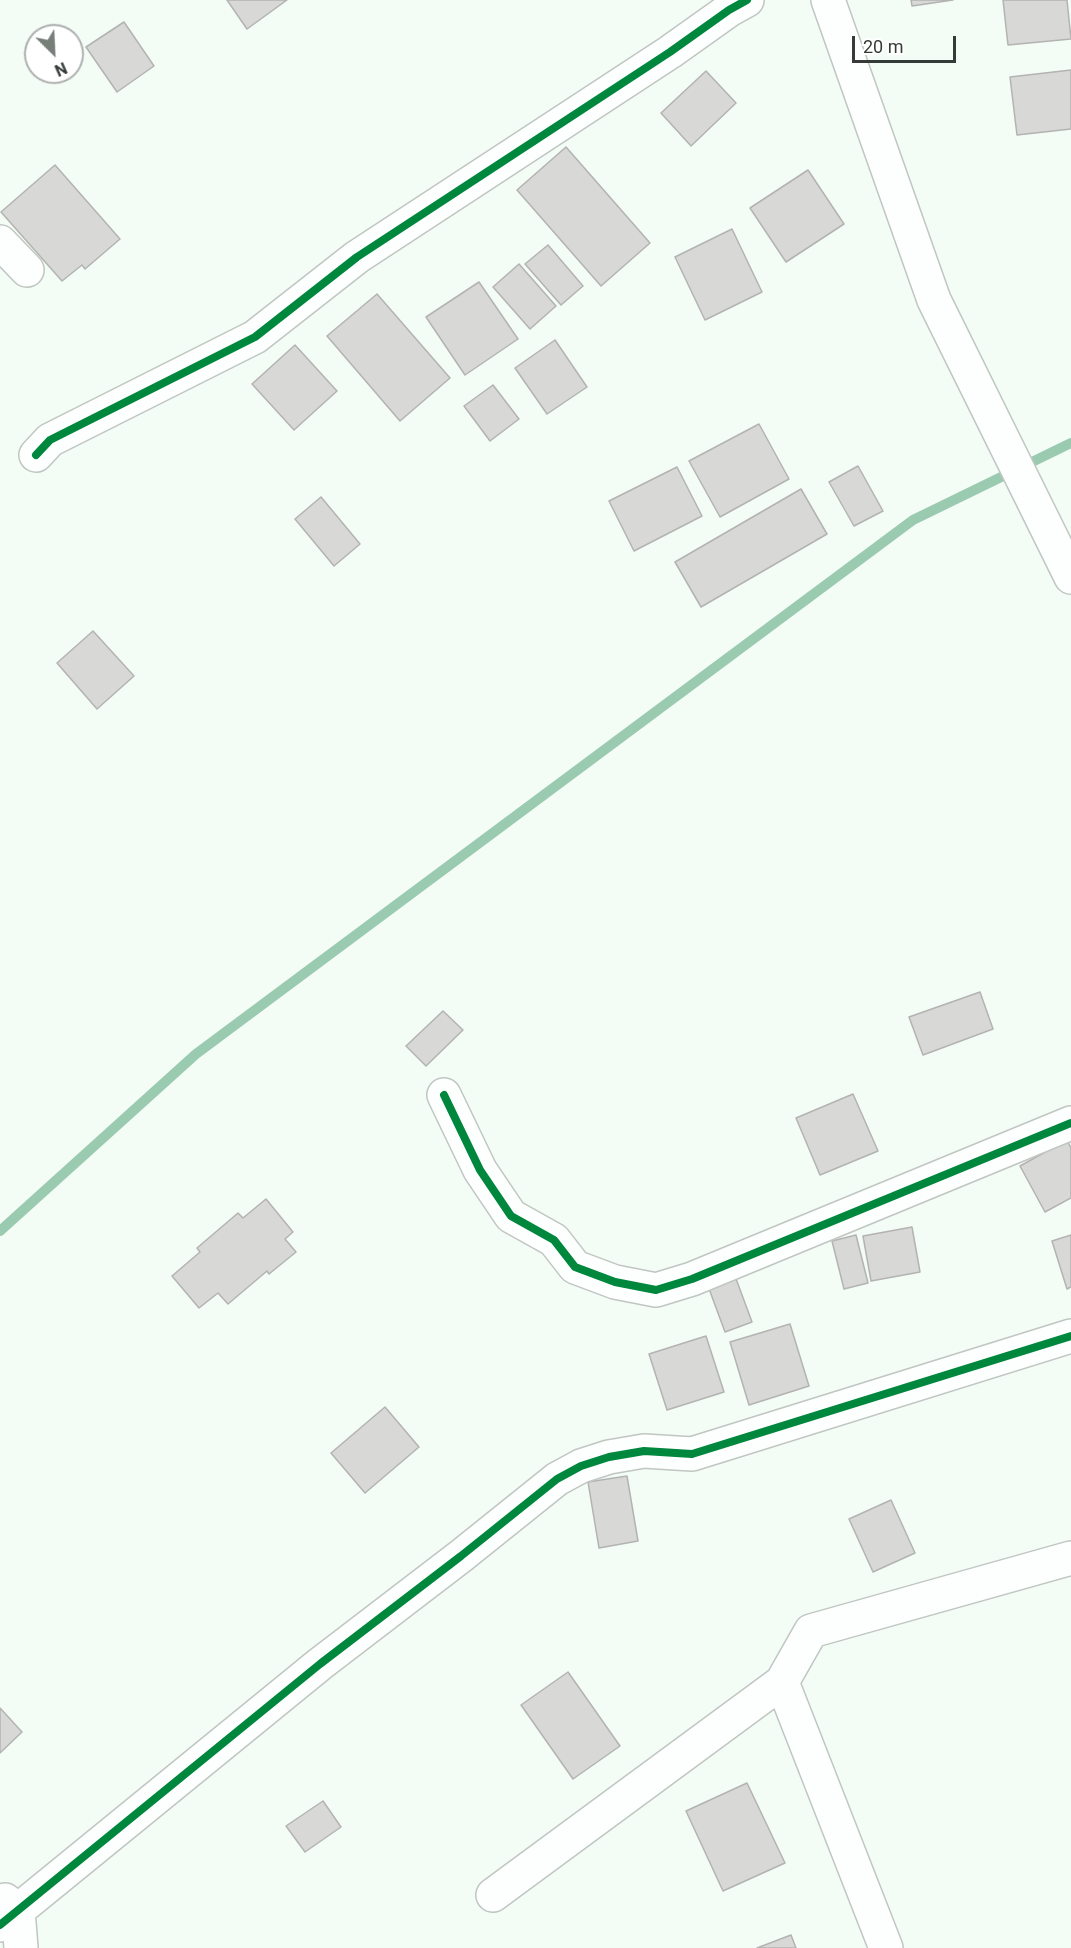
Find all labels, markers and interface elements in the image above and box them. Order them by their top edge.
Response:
north arrow [24,24,84,84]
scale bar [855,24,958,62]
text: 20 m [863,36,903,57]
text: N [52,58,70,80]

